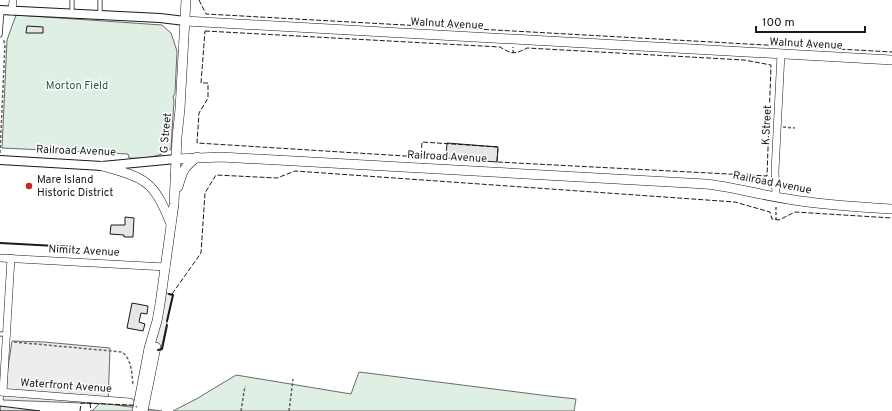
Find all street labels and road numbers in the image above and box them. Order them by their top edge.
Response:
street label: Walnut Avenue [410,15,484,33]
street label: Walnut Avenue [769,35,843,53]
street label: K Street [759,105,775,145]
street label: G Street [157,112,175,154]
street label: Railroad Avenue [36,143,116,159]
street label: Railroad Avenue [407,148,487,166]
street label: Railroad Avenue [731,168,813,198]
street label: Nimitz Avenue [48,242,120,260]
street label: Waterfront Avenue [20,376,112,396]

